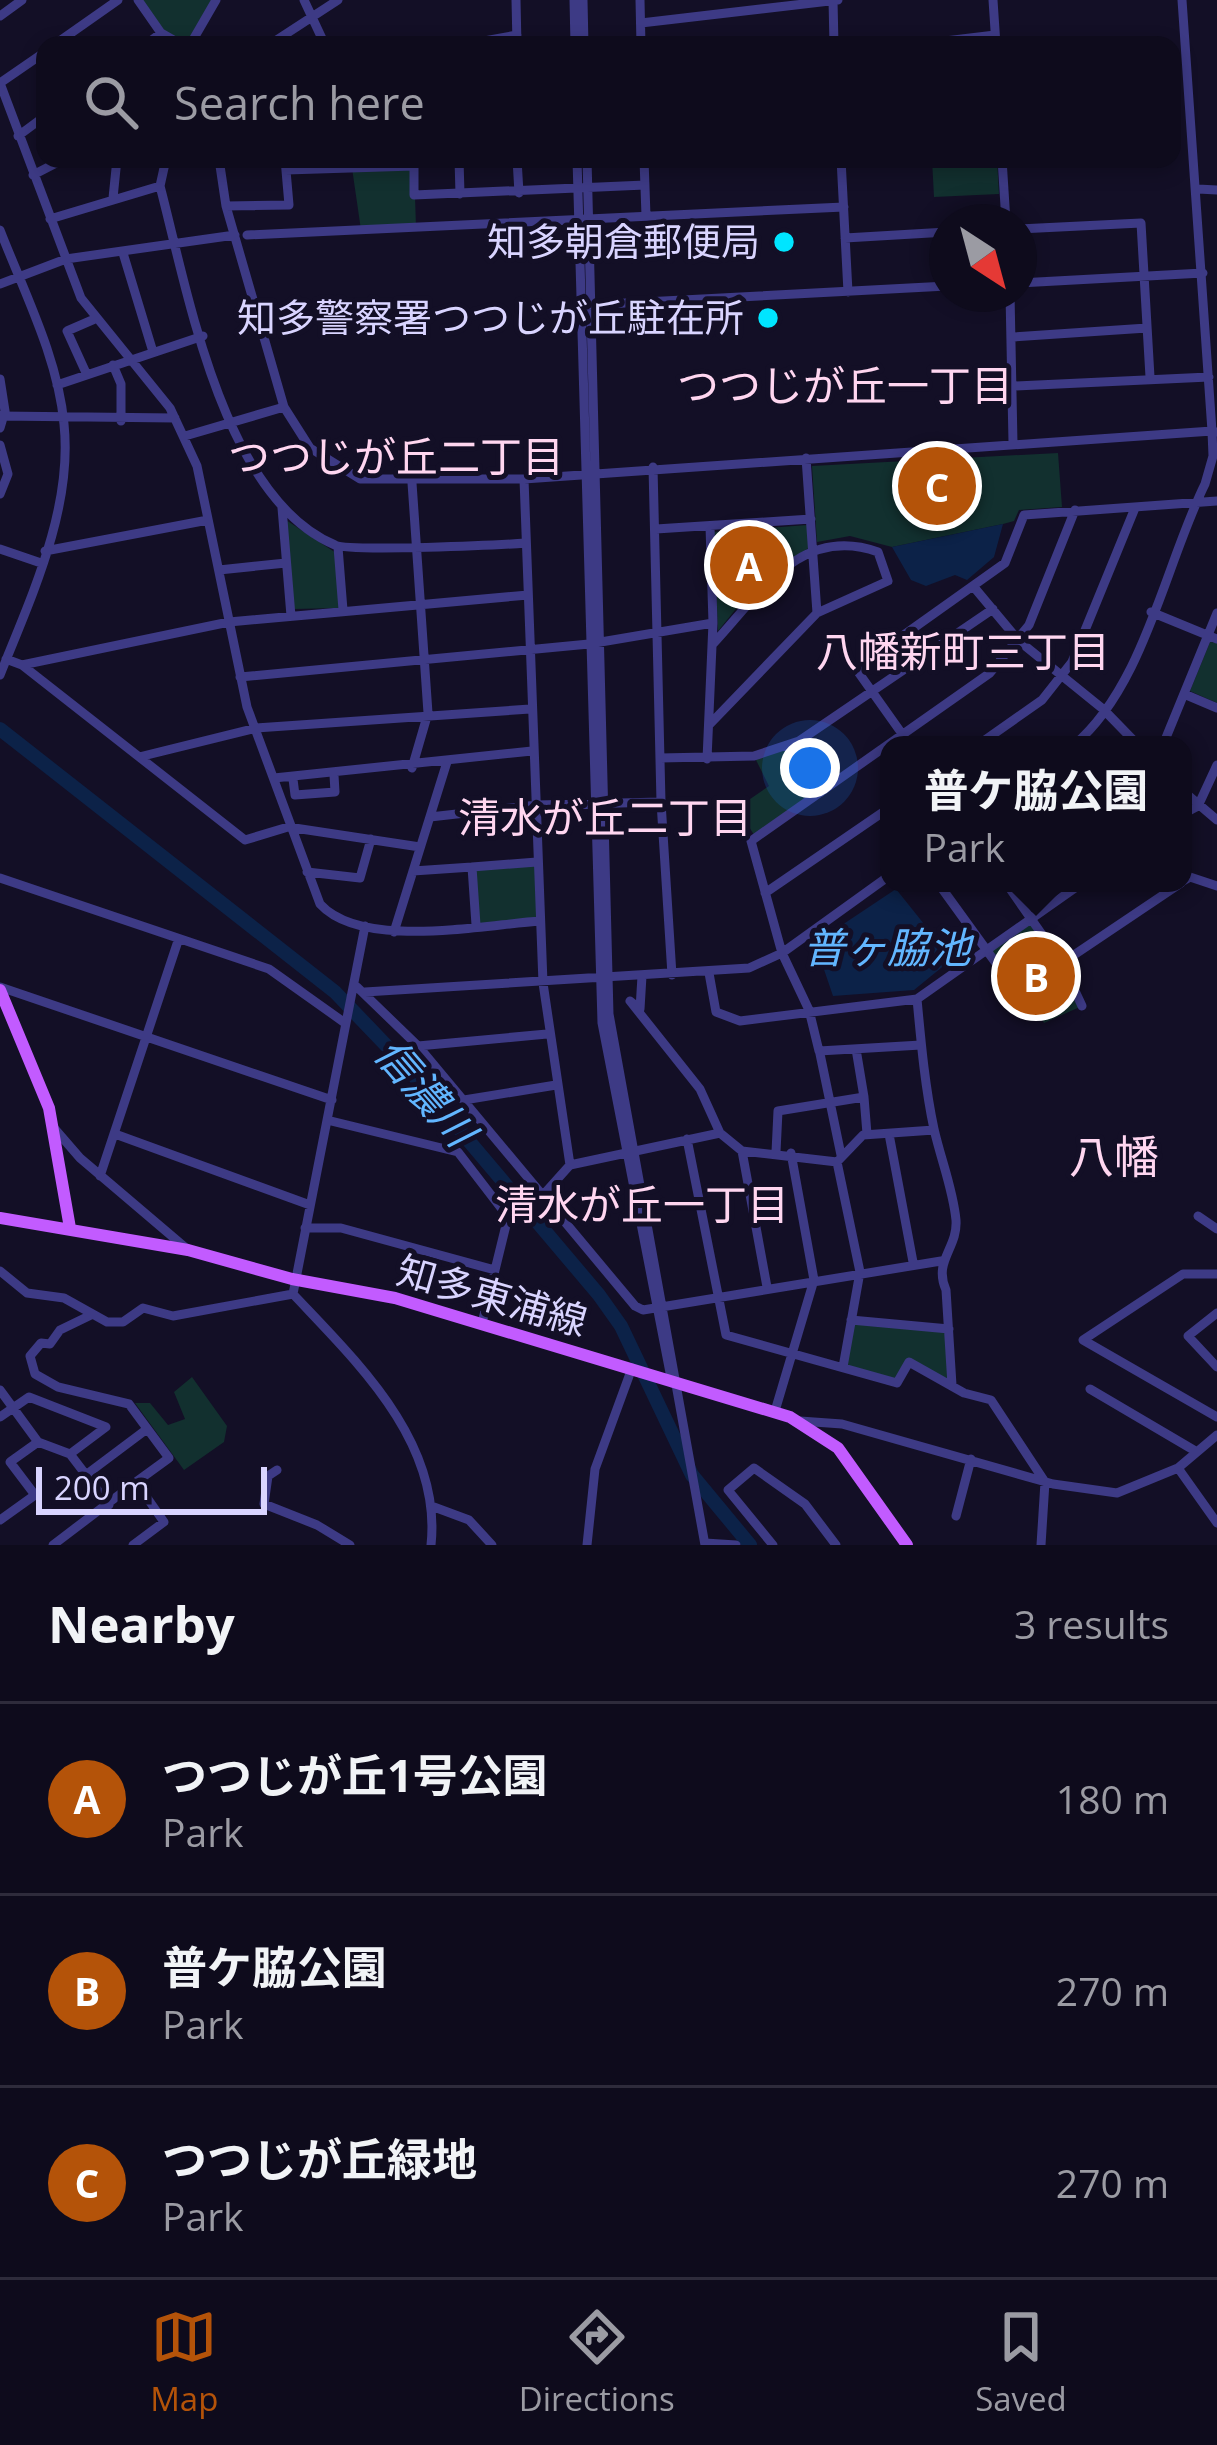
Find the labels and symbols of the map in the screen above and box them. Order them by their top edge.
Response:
north arrow [929,204,1037,312]
place label: 知多朝倉郵便局 [487,214,760,267]
marker: 知多朝倉郵便局 [771,229,797,255]
place label: 知多警察署つつじが丘駐在所 [237,290,744,343]
marker: 知多警察署つつじが丘駐在所 [755,305,781,331]
district label: つつじが丘一丁目 [677,356,1013,413]
district label: つつじが丘二丁目 [228,427,564,484]
pin: C [898,441,976,531]
pin: A [710,520,788,610]
district label: 八幡新町三丁目 [816,622,1110,679]
your location [780,738,840,798]
district label: 清水が丘二丁目 [458,788,752,845]
water label: 普ヶ脇池 [803,918,975,975]
pin: B [997,931,1075,1021]
water label: 信濃川 [363,1025,492,1160]
district label: 八幡 [1069,1125,1159,1186]
district label: 清水が丘一丁目 [495,1175,789,1232]
street label: 知多東浦線 [391,1242,593,1347]
scale bar [36,1461,267,1514]

